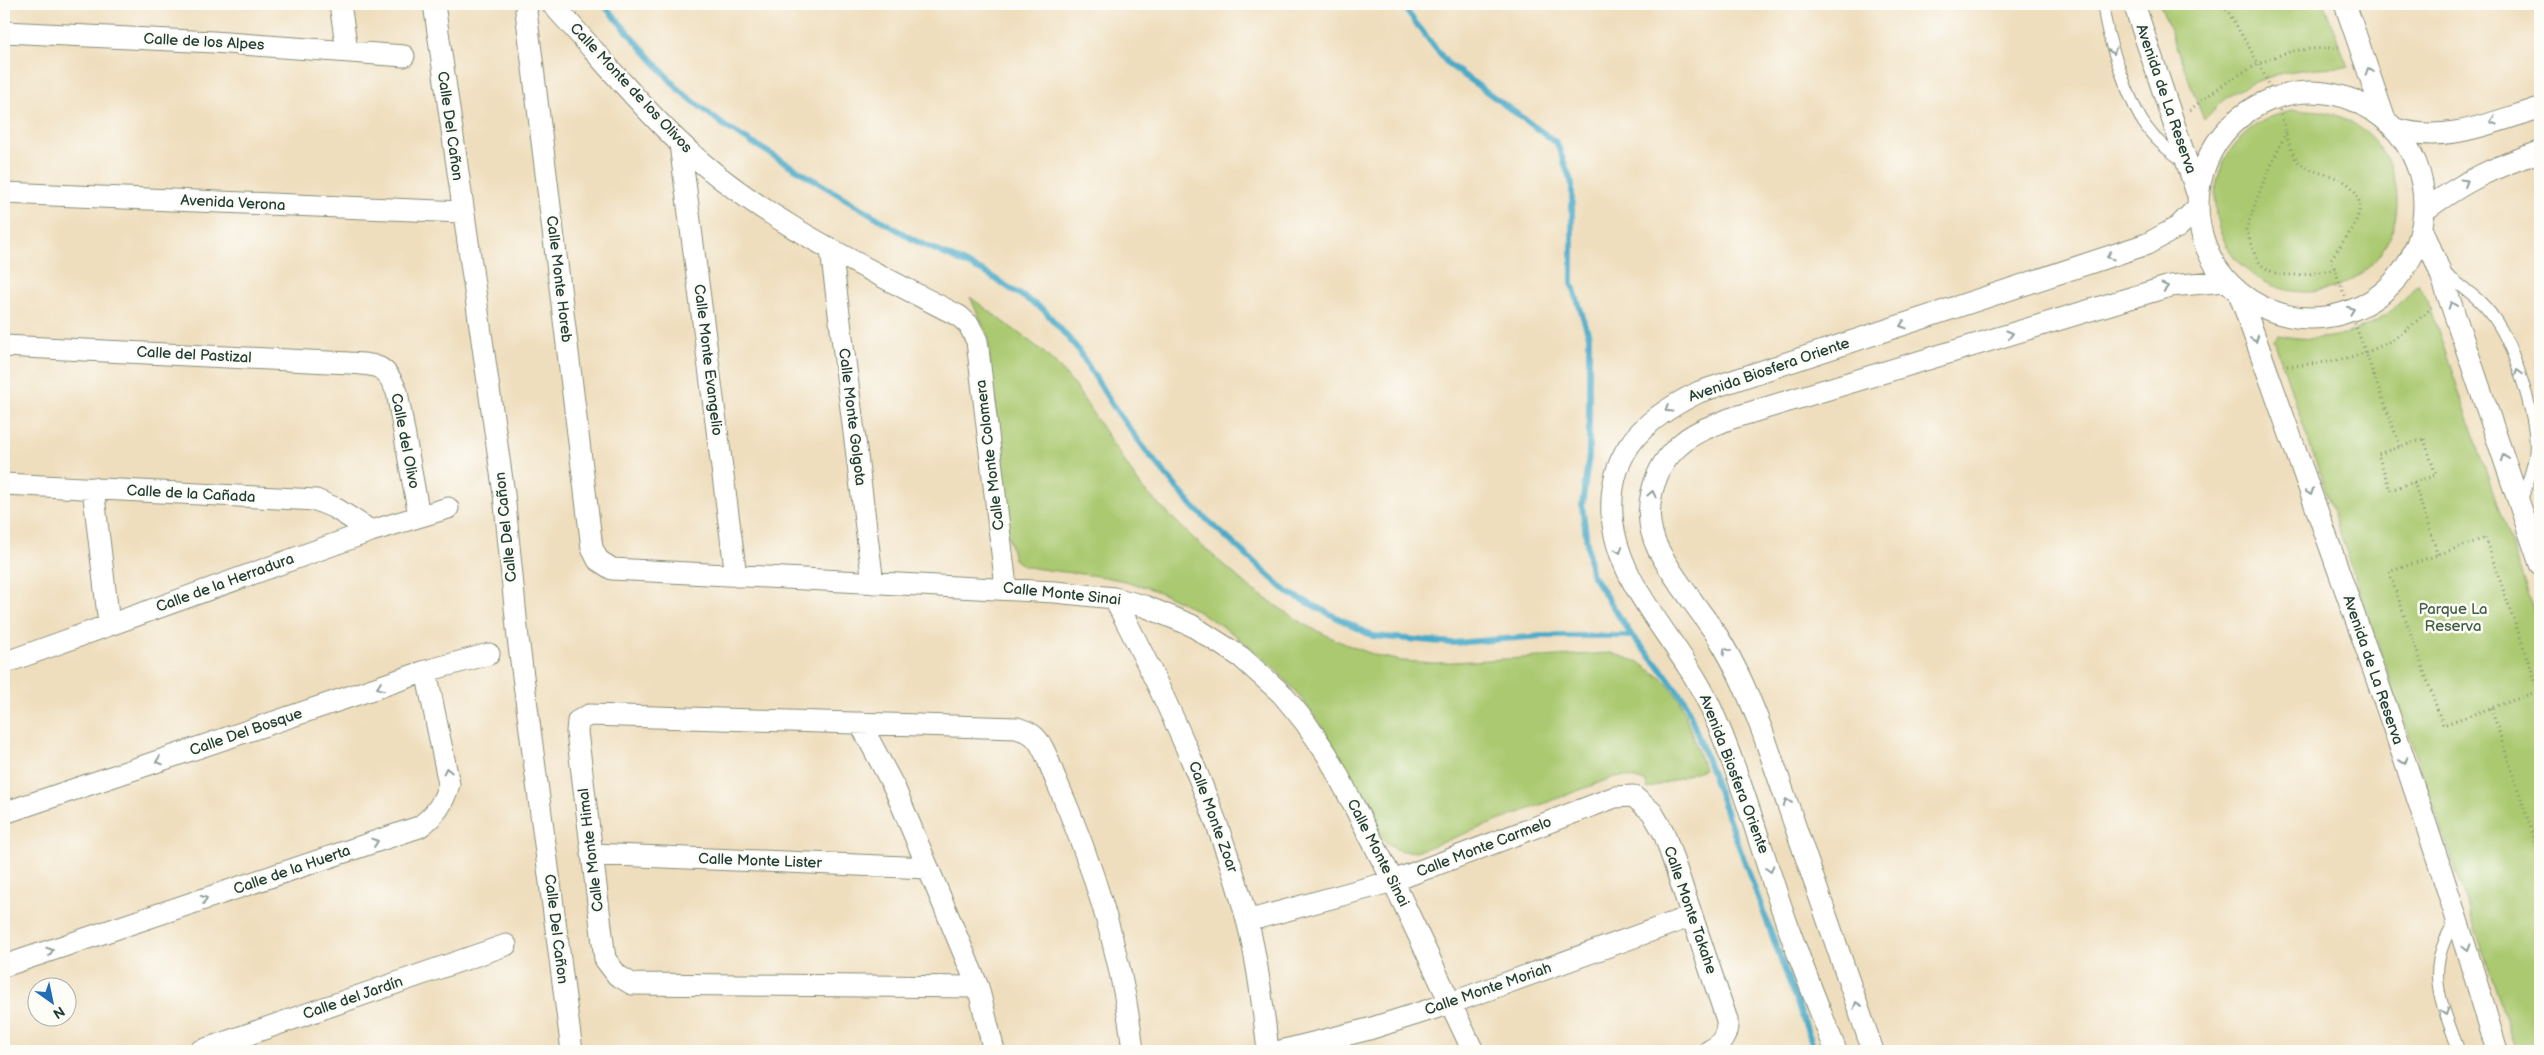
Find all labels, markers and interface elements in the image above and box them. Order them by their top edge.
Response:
street label: Calle Monte de los Olivos [566,19,697,158]
street label: Avenida de La Reserva [2131,22,2201,176]
street label: Calle de los Alpes [143,29,265,55]
one-way arrow [2107,46,2117,55]
one-way arrow [2365,67,2375,75]
street label: Calle Del Cañon [433,70,467,182]
one-way arrow [2490,116,2498,126]
one-way arrow [2459,179,2468,189]
street label: Avenida Verona [180,191,286,215]
street label: Calle Monte Horeb [542,214,576,344]
one-way arrow [2106,250,2114,260]
street label: Calle Monte Evangelio [689,283,727,437]
one-way arrow [2161,283,2169,293]
one-way arrow [2448,301,2458,309]
one-way arrow [2346,306,2355,316]
one-way arrow [1899,319,1908,329]
one-way arrow [2005,329,2013,339]
street label: Avenida Biosfera Oriente [1686,333,1852,406]
one-way arrow [2249,334,2259,342]
street label: Calle del Pastizal [136,342,252,368]
street label: Calle Monte Golgota [834,347,870,487]
one-way arrow [2514,369,2524,377]
street label: Calle Monte Colomera [971,379,1009,531]
street label: Calle del Olivo [386,392,424,490]
one-way arrow [1664,402,1673,412]
one-way arrow [2500,455,2510,463]
street label: Calle Del Cañon [491,471,521,583]
street label: Calle de la Cañada [126,481,256,507]
one-way arrow [2304,487,2314,495]
one-way arrow [1646,489,1657,498]
one-way arrow [1613,545,1623,554]
street label: Calle de la Herradura [153,549,297,617]
street label: Calle Monte Sinai [1002,578,1122,610]
street label: Avenida de La Reserva [2338,593,2408,747]
park label: Parque La Reserva [2418,600,2488,636]
one-way arrow [1723,648,1733,657]
one-way arrow [376,681,384,691]
street label: Avenida Biosfera Oriente [1695,692,1773,856]
street label: Calle Del Bosque [187,704,305,760]
one-way arrow [156,755,164,765]
one-way arrow [2399,756,2409,764]
street label: Calle Monte Zoar [1184,759,1242,876]
one-way arrow [442,767,452,775]
street label: Calle Monte Himal [574,787,608,913]
street label: Calle Monte Sinai [1343,796,1413,910]
one-way arrow [1783,798,1793,807]
street label: Calle Monte Carmelo [1414,812,1554,882]
one-way arrow [370,838,379,848]
street label: Calle de la Huerta [231,841,353,899]
street label: Calle Monte Takahe [1659,844,1721,977]
street label: Calle Monte Lister [698,849,823,873]
one-way arrow [1764,864,1774,873]
street label: Calle Del Cañon [540,873,572,985]
one-way arrow [199,895,208,905]
one-way arrow [2461,943,2471,952]
one-way arrow [45,946,54,956]
street label: Calle Monte Moriah [1422,958,1554,1020]
street label: Calle del Jardín [300,972,406,1024]
north arrow [28,978,78,1028]
one-way arrow [1853,1001,1863,1010]
text: N [50,1002,68,1022]
one-way arrow [2439,1007,2449,1016]

